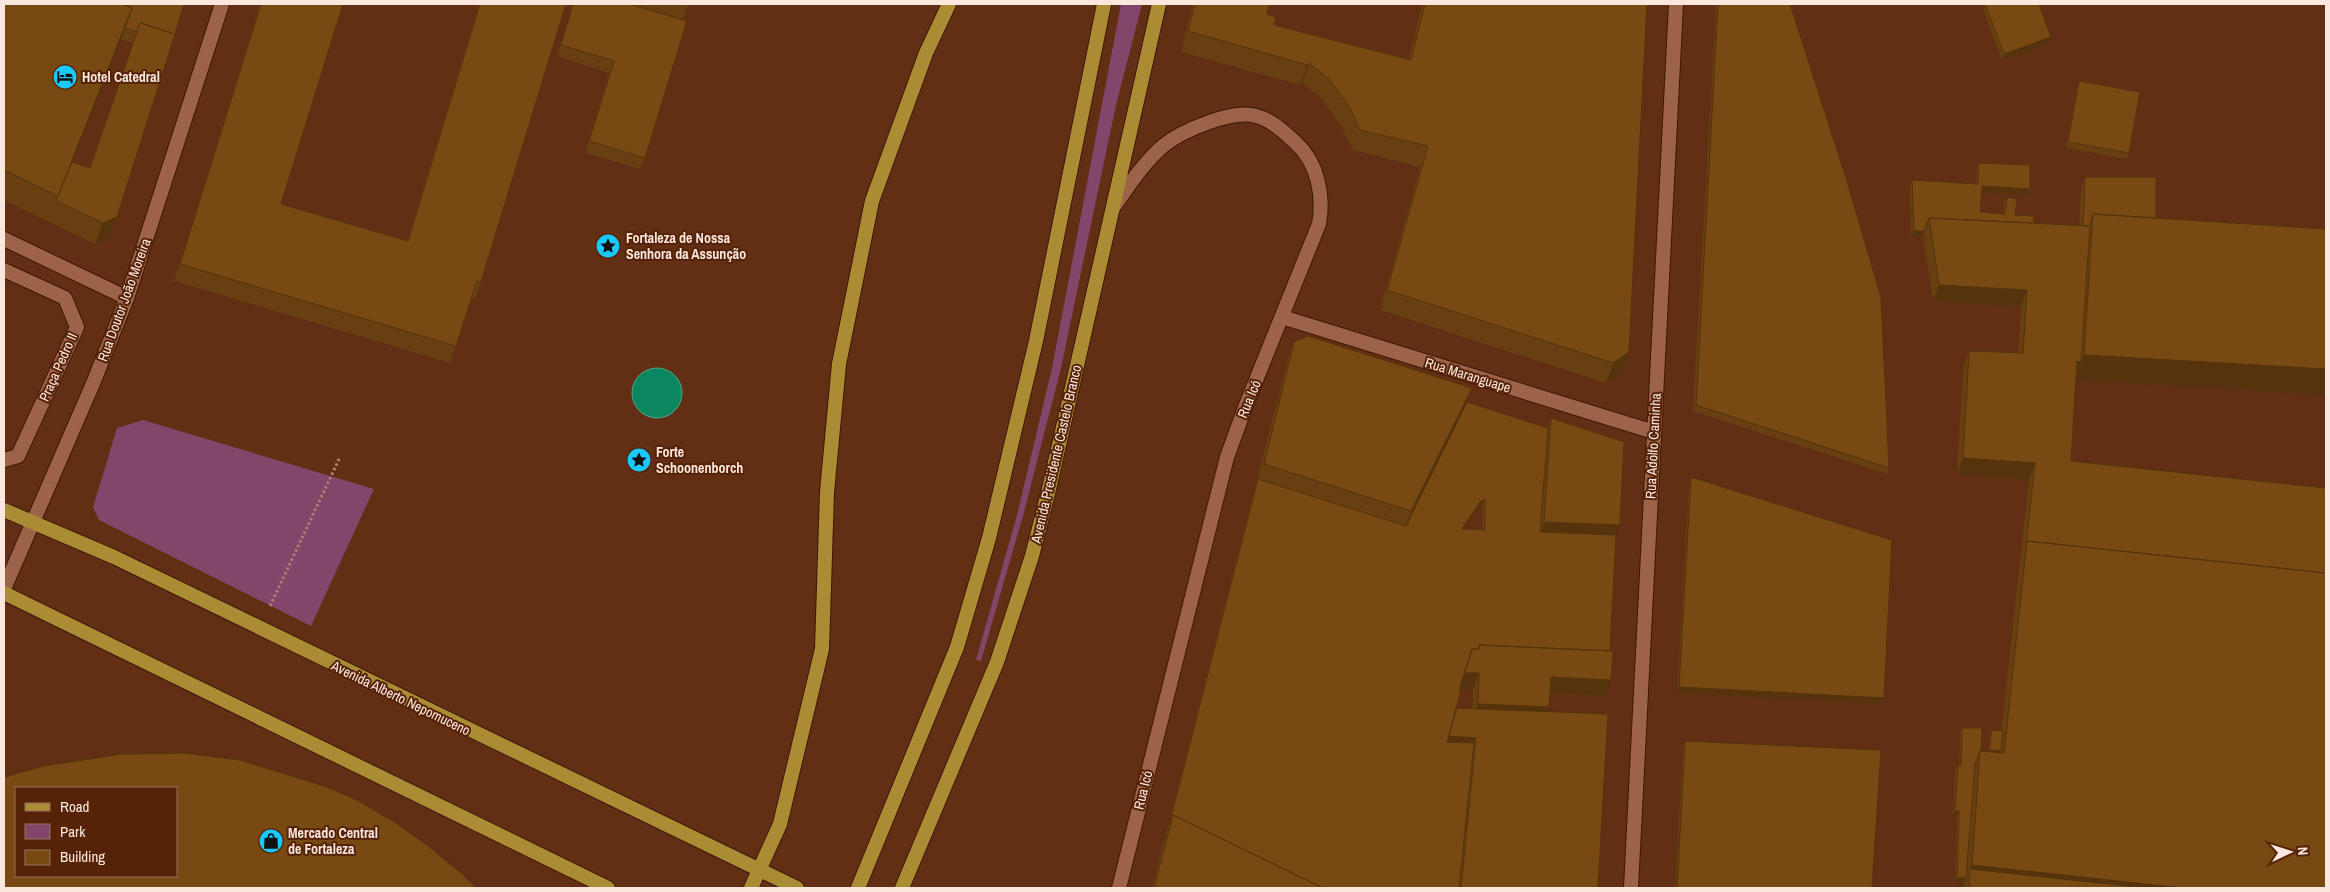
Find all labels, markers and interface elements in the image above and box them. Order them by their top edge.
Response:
hotel icon: Hotel Catedral [52,64,78,90]
place label: Hotel Catedral [82,68,160,86]
place label: Fortaleza de Nossa Senhora da Assunção [626,229,746,263]
place icon: Fortaleza de Nossa Senhora da Assunção [595,233,621,259]
street label: Rua Doutor João Moreira [93,235,155,364]
street label: Praça Pedro II [35,330,81,404]
street label: Rua Maranguape [1423,353,1513,397]
street label: Avenida Presidente Castelo Branco [1026,363,1085,546]
street label: Rua Icó [1233,377,1265,421]
street label: Rua Adolfo Caminha [1641,392,1665,499]
place label: Forte Schoonenborch [656,443,743,477]
place icon: Forte Schoonenborch [626,447,652,473]
street label: Avenida Alberto Nepomuceno [328,656,473,739]
street label: Rua Icó [1129,769,1157,811]
legend [15,787,178,877]
text: Road [60,796,89,817]
text: Park [60,821,86,842]
place label: Mercado Central de Fortaleza [288,824,378,858]
north arrow [2265,827,2315,877]
shop icon: Mercado Central de Fortaleza [258,828,284,854]
text: Building [60,846,105,867]
text: N [2294,846,2312,856]

